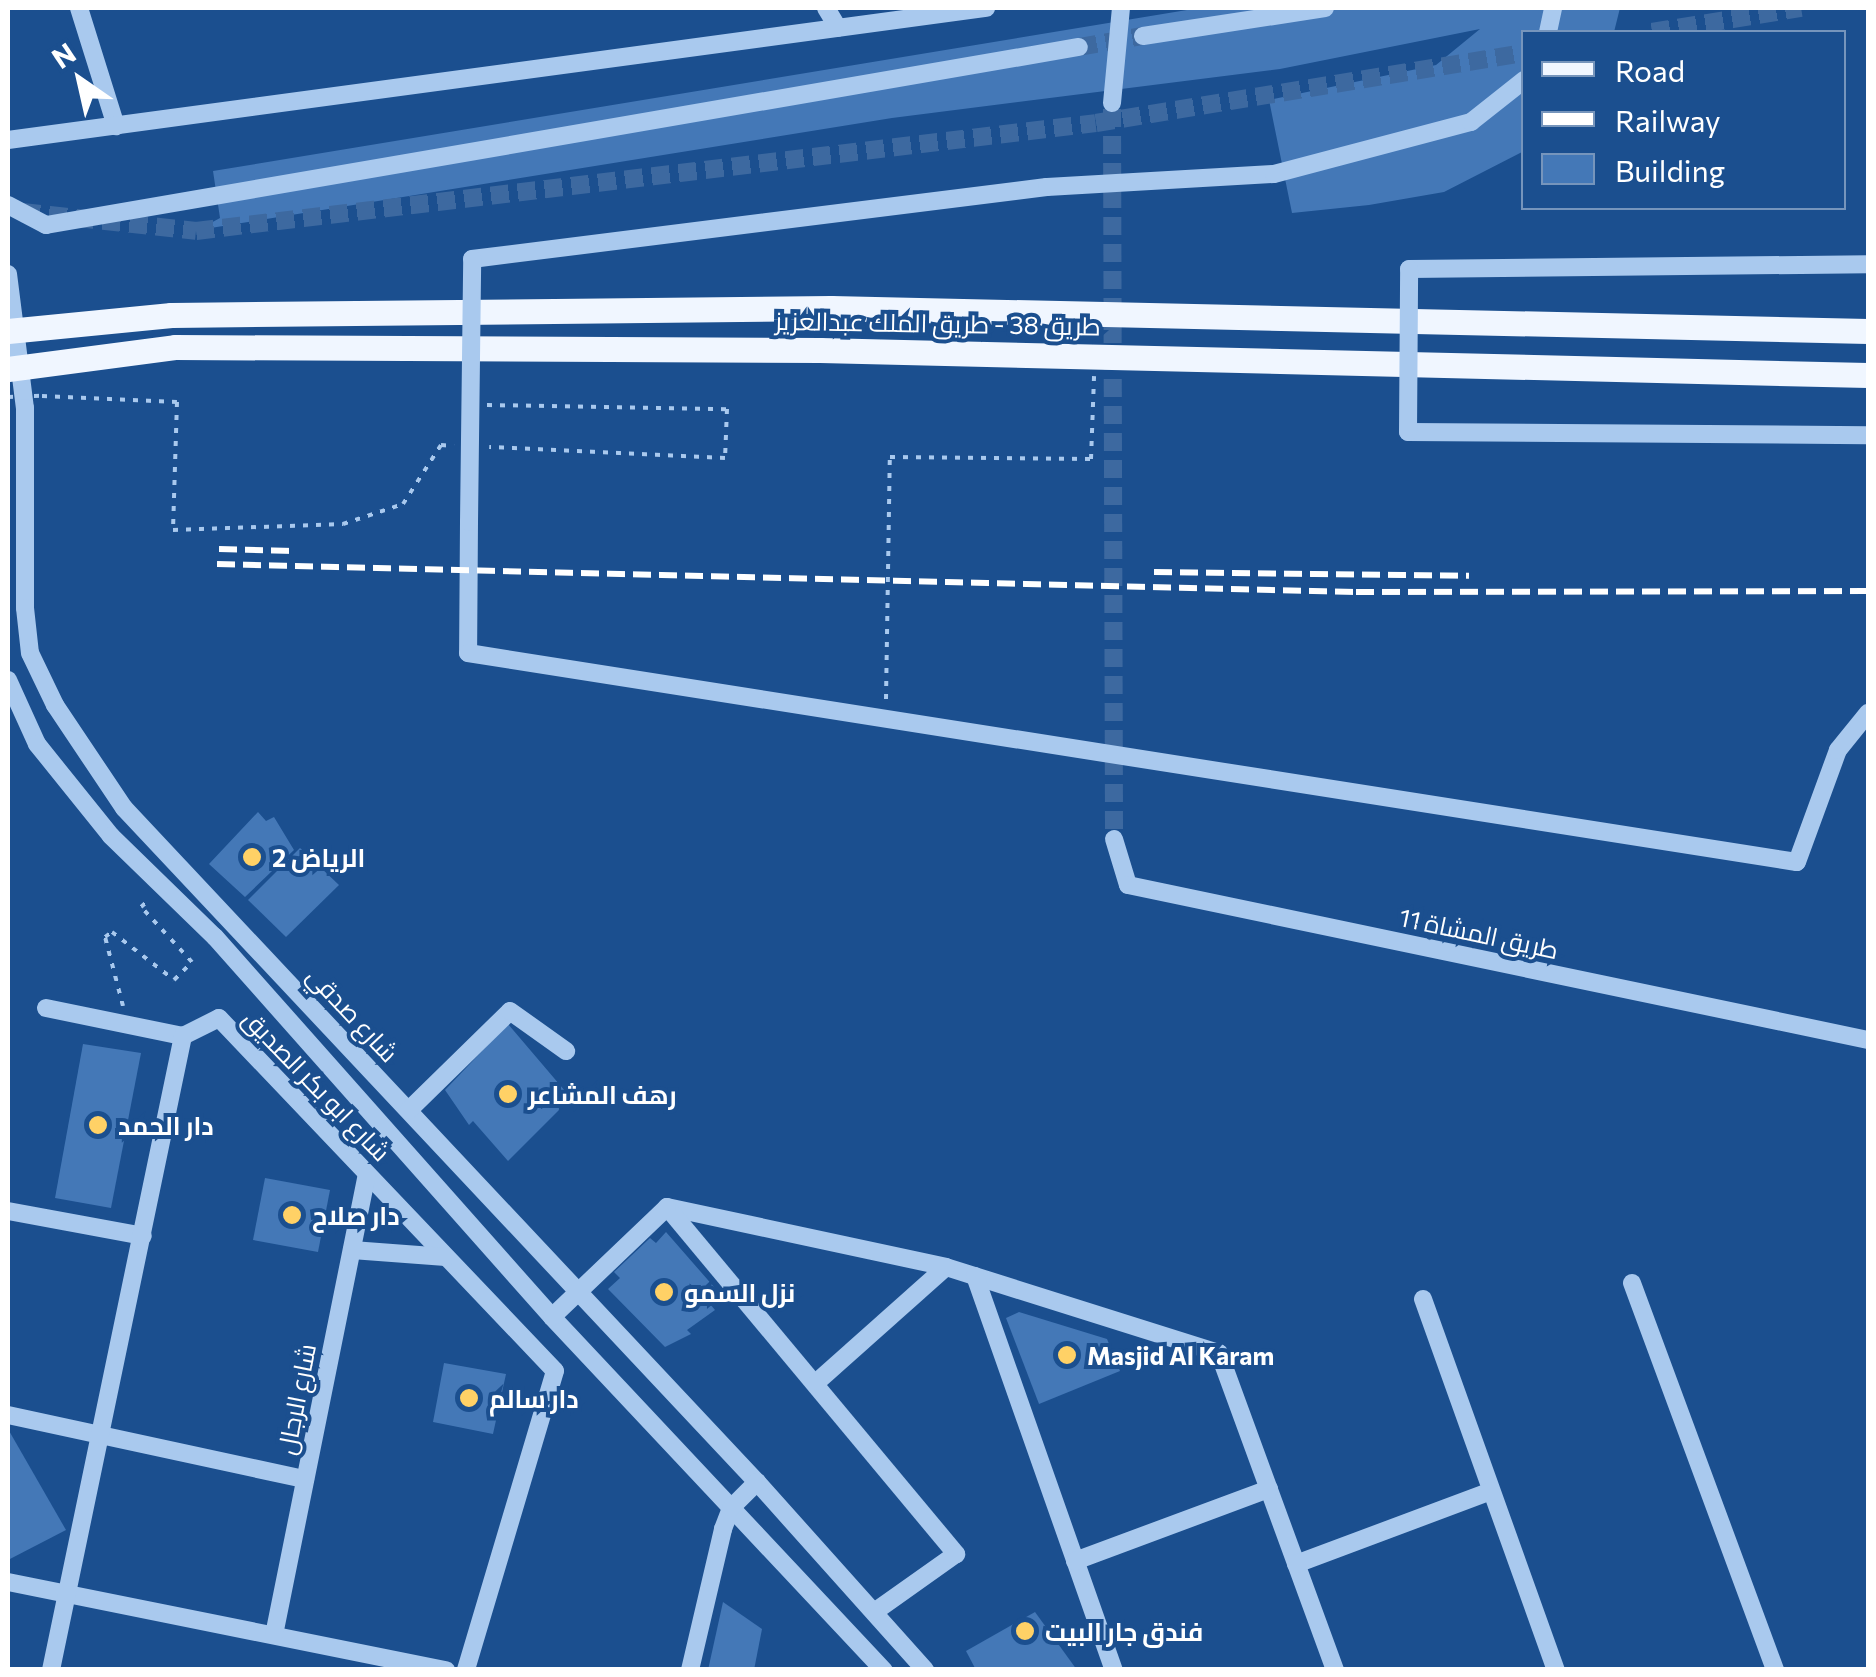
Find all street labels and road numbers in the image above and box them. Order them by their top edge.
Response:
street label: طريق 38 - طريق الملك عبدالعزيز [775,305,1101,341]
street label: طريق المشاة 11 [1397,901,1561,965]
street label: شارع صدقي [301,960,405,1068]
street label: شارع ابو بكر الصديق [237,1003,397,1167]
street label: شارع الرجال [271,1341,321,1457]

